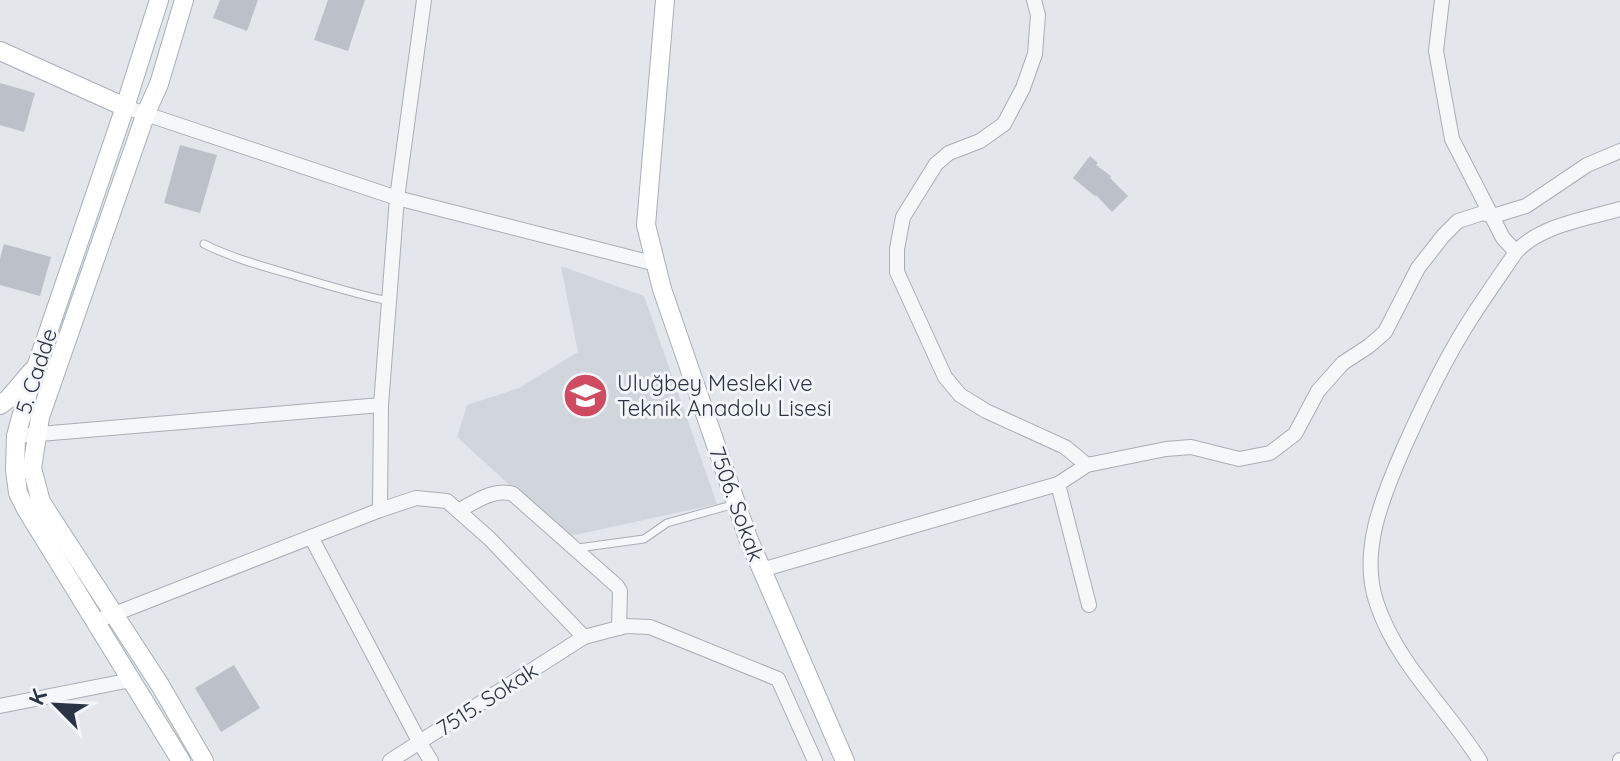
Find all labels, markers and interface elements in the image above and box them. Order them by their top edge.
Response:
street label: 5. Cadde [9,325,63,417]
place label: Uluğbey Mesleki ve Teknik Anadolu Lisesi [617,369,832,422]
school or university icon: Uluğbey Mesleki ve Teknik Anadolu Lisesi [562,372,610,420]
street label: 7506. Sokak [703,443,771,565]
street label: 7515. Sokak [431,656,543,742]
north arrow [16,665,96,745]
text: K [22,685,53,709]

